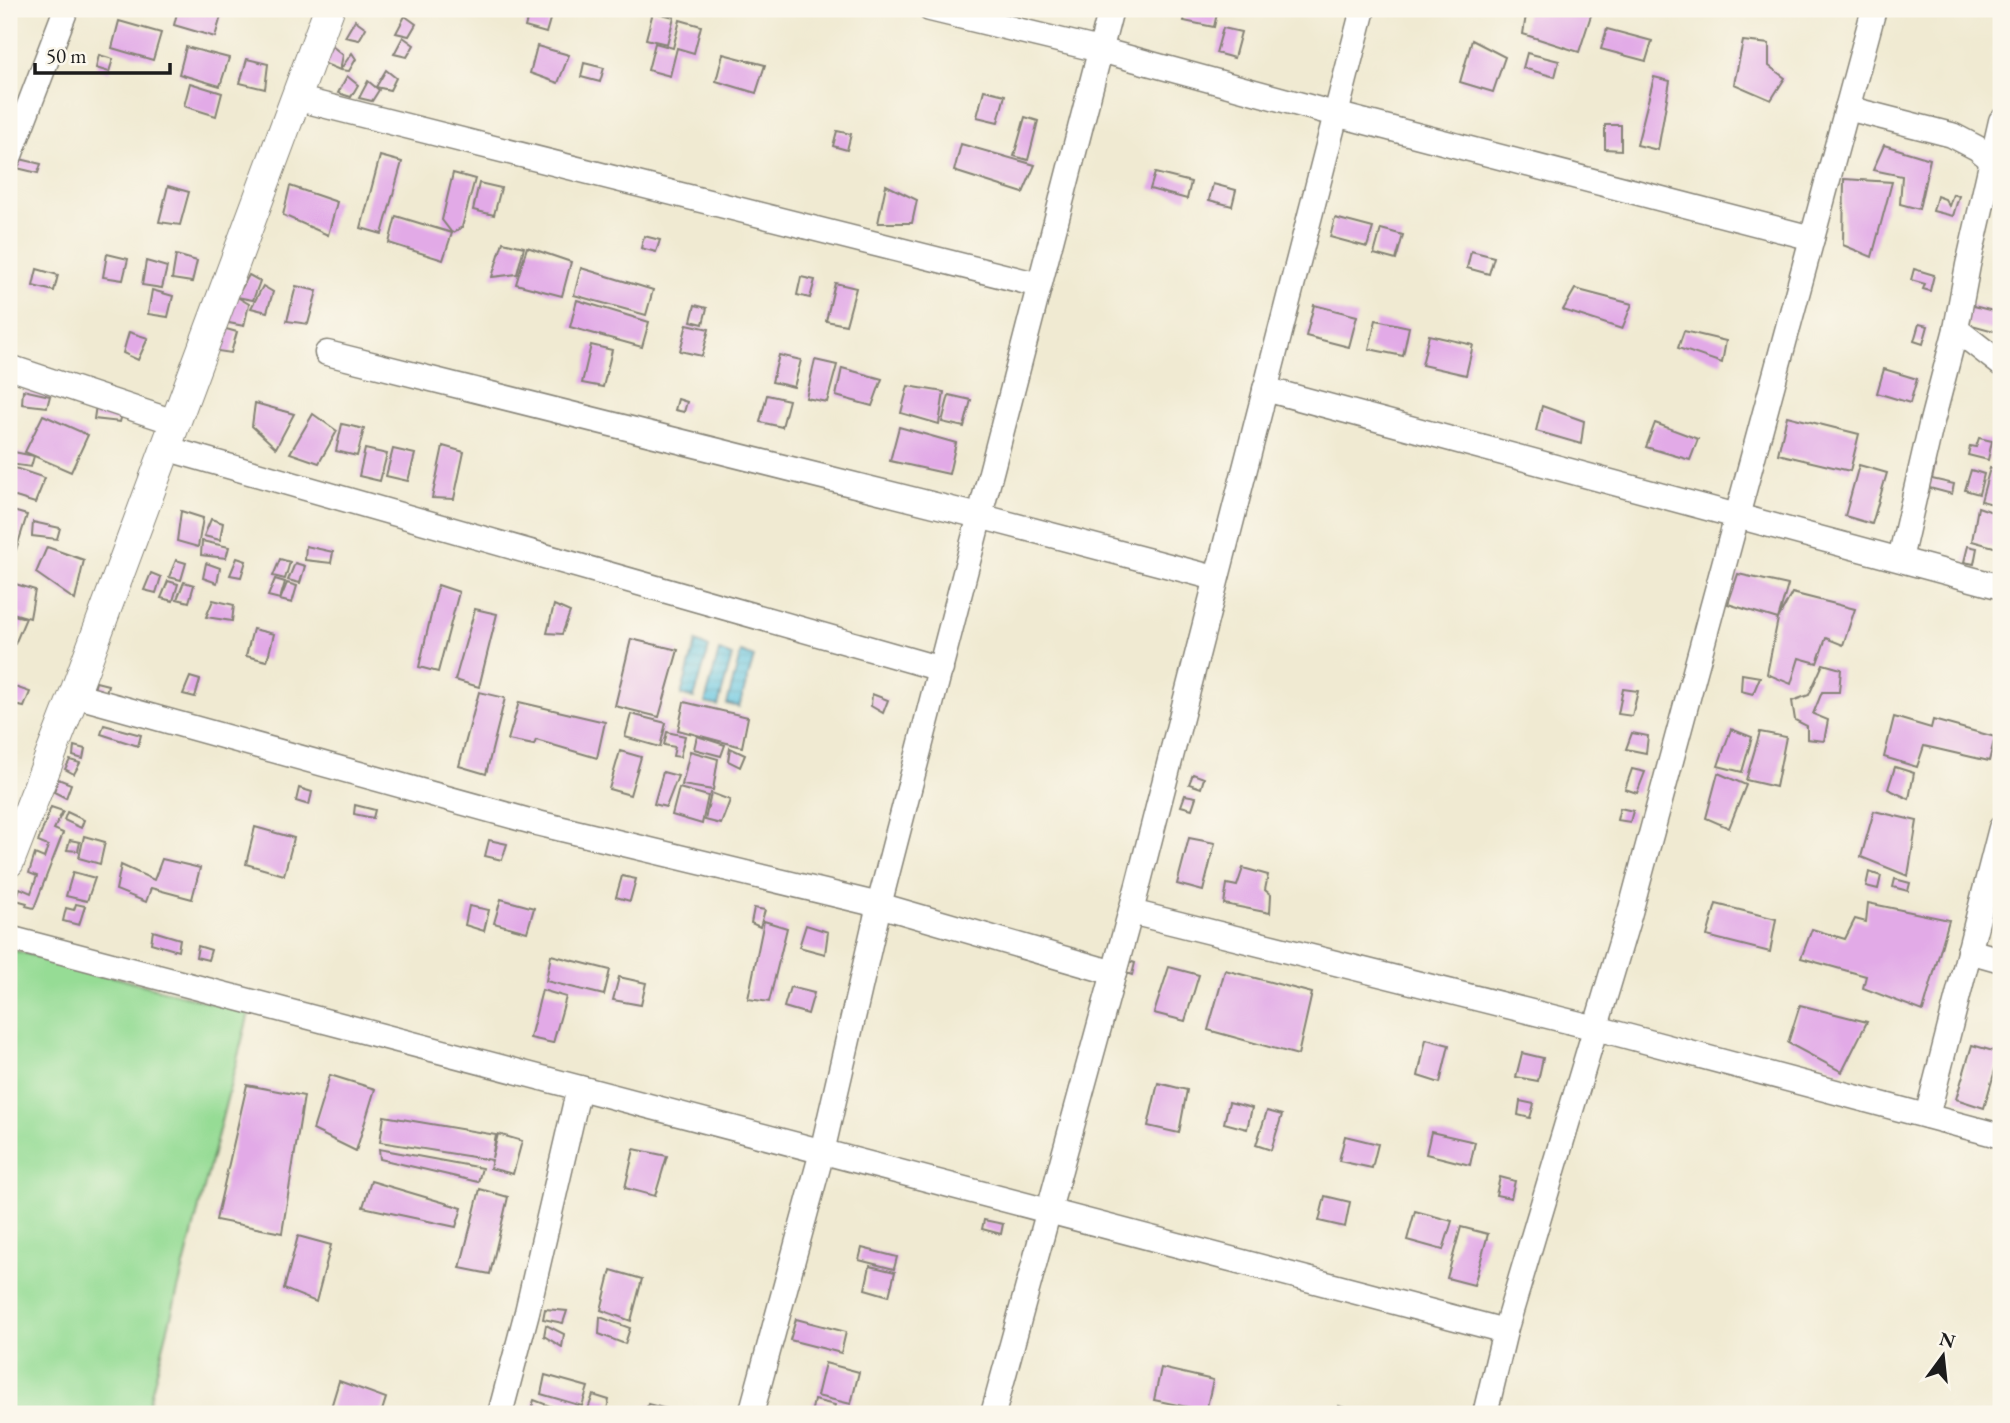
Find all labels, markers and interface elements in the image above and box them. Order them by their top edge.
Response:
scale bar [35,32,170,76]
text: 50 m [46,42,87,69]
north arrow [1909,1322,1979,1392]
text: N [1937,1326,1959,1354]

